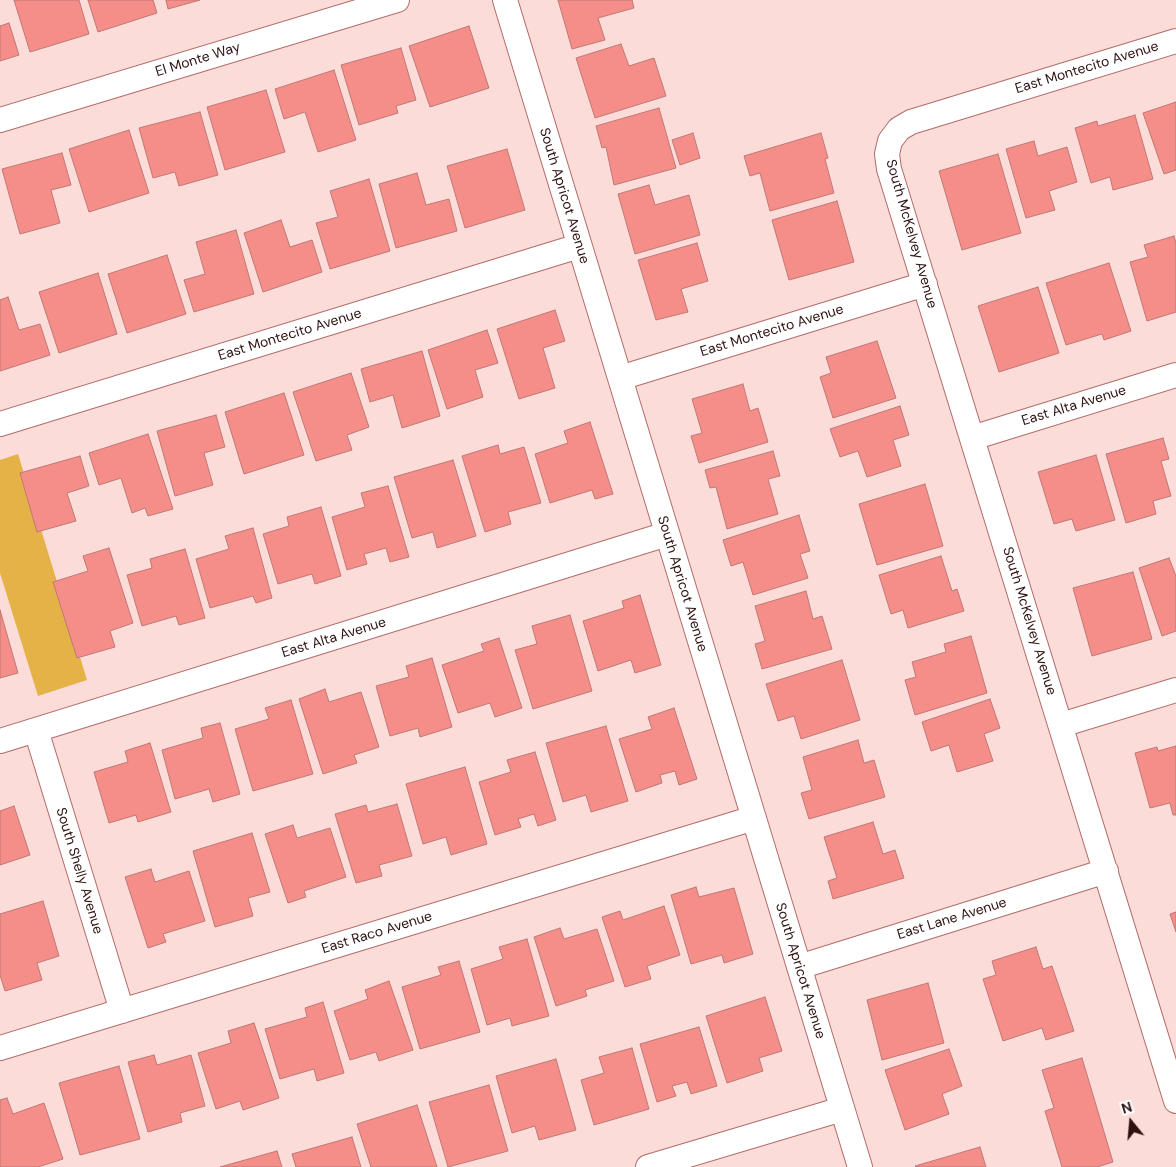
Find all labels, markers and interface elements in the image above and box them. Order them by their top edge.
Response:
street label: East Montecito Avenue [1013,38,1161,98]
street label: El Monte Way [154,39,242,81]
street label: South Apricot Avenue [535,126,593,266]
street label: South McKelvey Avenue [882,158,940,310]
street label: East Montecito Avenue [698,301,846,361]
street label: East Montecito Avenue [216,305,364,365]
street label: East Alta Avenue [1020,382,1128,430]
street label: South Apricot Avenue [653,514,711,654]
street label: South McKelvey Avenue [998,545,1060,697]
street label: East Alta Avenue [280,614,388,662]
street label: South Shelly Avenue [52,806,106,936]
street label: East Lane Avenue [895,894,1009,944]
street label: South Apricot Avenue [771,901,829,1041]
street label: East Raco Avenue [320,908,434,958]
north arrow [1106,1097,1156,1147]
text: N [1119,1098,1134,1118]

